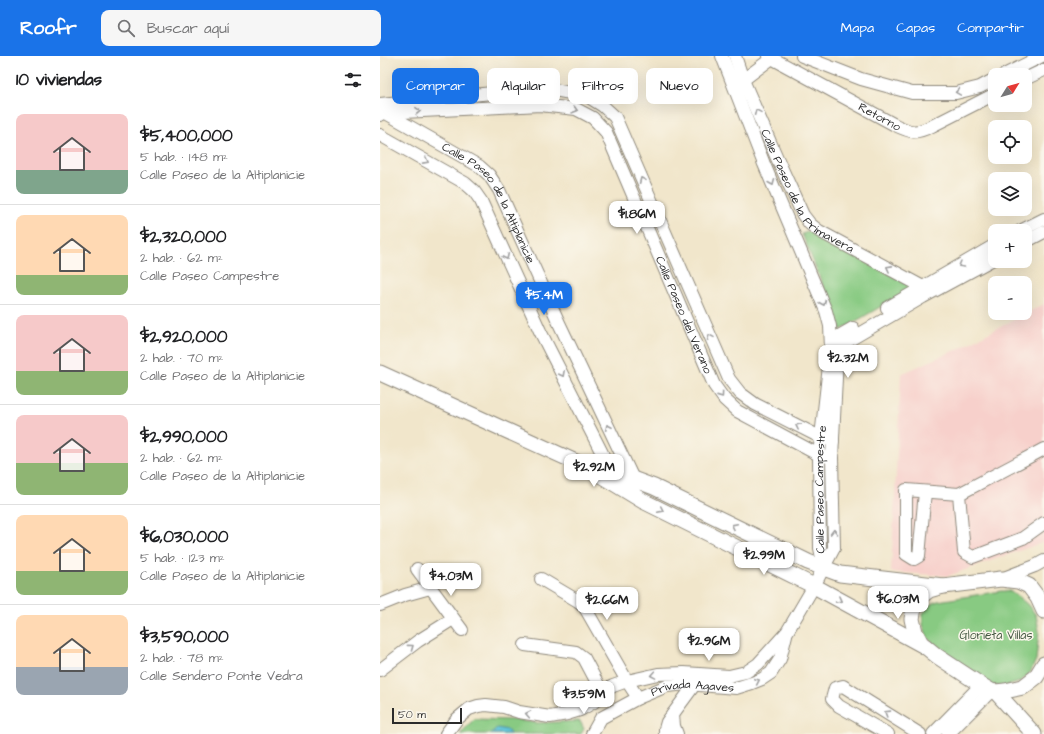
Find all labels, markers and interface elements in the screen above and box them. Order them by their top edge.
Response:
search box [101,10,381,46]
text: Roofr [20,15,77,42]
icon: search [115,17,137,39]
text: Buscar aquí [147,18,229,39]
text: Mapa [841,18,874,38]
text: Capas [896,18,935,38]
text: Compartir [957,18,1024,38]
text: 10 viviendas [16,68,102,92]
chip: Comprar [392,68,479,104]
chip: Alquilar [487,68,560,104]
chip: Filtros [568,68,638,104]
chip: Nuevo [646,68,713,104]
north arrow [988,68,1032,112]
map controls [988,68,1032,320]
icon: filters [342,69,364,91]
one-way arrow [955,87,961,96]
street label: Retorno [855,99,904,136]
one-way arrow [572,105,579,114]
one-way arrow [415,107,421,115]
one-way arrow [754,109,762,117]
button: locate [988,120,1032,164]
text: $5,400,000 [140,124,233,148]
street label: Calle Paseo de la Primavera [756,127,857,257]
icon: home [48,130,96,178]
street label: Calle Paseo de la Altiplanicie [438,139,539,267]
text: 5 hab. · 148 m² [140,148,228,166]
one-way arrow [422,157,429,164]
text: Calle Paseo de la Altiplanicie [140,166,305,184]
button: layers [988,172,1032,216]
one-way arrow [638,176,646,183]
one-way arrow [767,179,775,187]
pin: $1.86M [604,201,670,235]
text: $1.86M [618,205,656,223]
button: + [988,224,1032,268]
text: $2,320,000 [140,225,227,249]
icon: home [48,231,96,279]
text: 2 hab. · 62 m² [140,249,223,267]
one-way arrow [501,252,509,260]
street label: Calle Paseo del Verano [651,254,716,377]
one-way arrow [958,260,965,267]
one-way arrow [886,266,893,273]
text: Calle Paseo Campestre [140,267,279,285]
button: − [988,276,1032,320]
pin: $5.4M [516,282,572,316]
text: $5.4M [525,286,563,304]
one-way arrow [818,300,826,307]
text: $2,920,000 [140,325,228,349]
icon: home [48,331,96,379]
one-way arrow [707,334,715,341]
pin: $2.32M [815,345,881,379]
text: 2 hab. · 70 m² [140,349,223,367]
text: $2.32M [827,349,869,367]
text: Calle Paseo de la Altiplanicie [140,367,305,385]
one-way arrow [557,370,565,377]
one-way arrow [716,391,724,398]
one-way arrow [794,423,802,431]
one-way arrow [605,424,613,432]
street label: Calle Paseo Campestre [811,424,831,555]
text: $2,990,000 [140,425,228,449]
icon: home [48,431,96,479]
text: 2 hab. · 62 m² [140,449,223,467]
pin: $2.92M [561,454,627,488]
text: $2.92M [573,458,615,476]
text: Calle Paseo de la Altiplanicie [140,467,305,485]
one-way arrow [657,505,664,512]
one-way arrow [730,523,738,531]
text: $6,030,000 [140,525,228,549]
one-way arrow [829,529,838,535]
icon: home [48,531,96,579]
pin: $2.99M [731,542,797,576]
text: $2.99M [743,546,785,564]
text: 5 hab. · 123 m² [140,549,225,567]
pin: $4.03M [418,563,484,597]
text: Calle Paseo de la Altiplanicie [140,567,305,585]
text: $4.03M [429,567,473,585]
pin: $6.03M [865,586,931,620]
pin: $2.66M [574,587,640,621]
text: $6.03M [877,590,919,608]
text: $2.66M [585,591,629,609]
one-way arrow [835,595,842,603]
text: $3,590,000 [140,625,229,649]
park label: Glorieta Villas [960,627,1032,644]
pin: $2.96M [676,628,742,662]
icon: home [48,631,96,679]
text: $2.96M [688,632,730,650]
one-way arrow [407,644,414,651]
text: 2 hab. · 78 m² [140,649,224,667]
text: Calle Sendero Ponte Vedra [140,667,303,685]
one-way arrow [650,671,656,679]
street label: Privada Agaves [648,676,735,701]
one-way arrow [753,678,760,686]
pin: $3.59M [551,681,617,715]
text: $3.59M [562,685,606,703]
scale bar [392,706,462,725]
text: 50 m [398,707,426,722]
one-way arrow [525,710,531,719]
one-way arrow [884,711,891,718]

